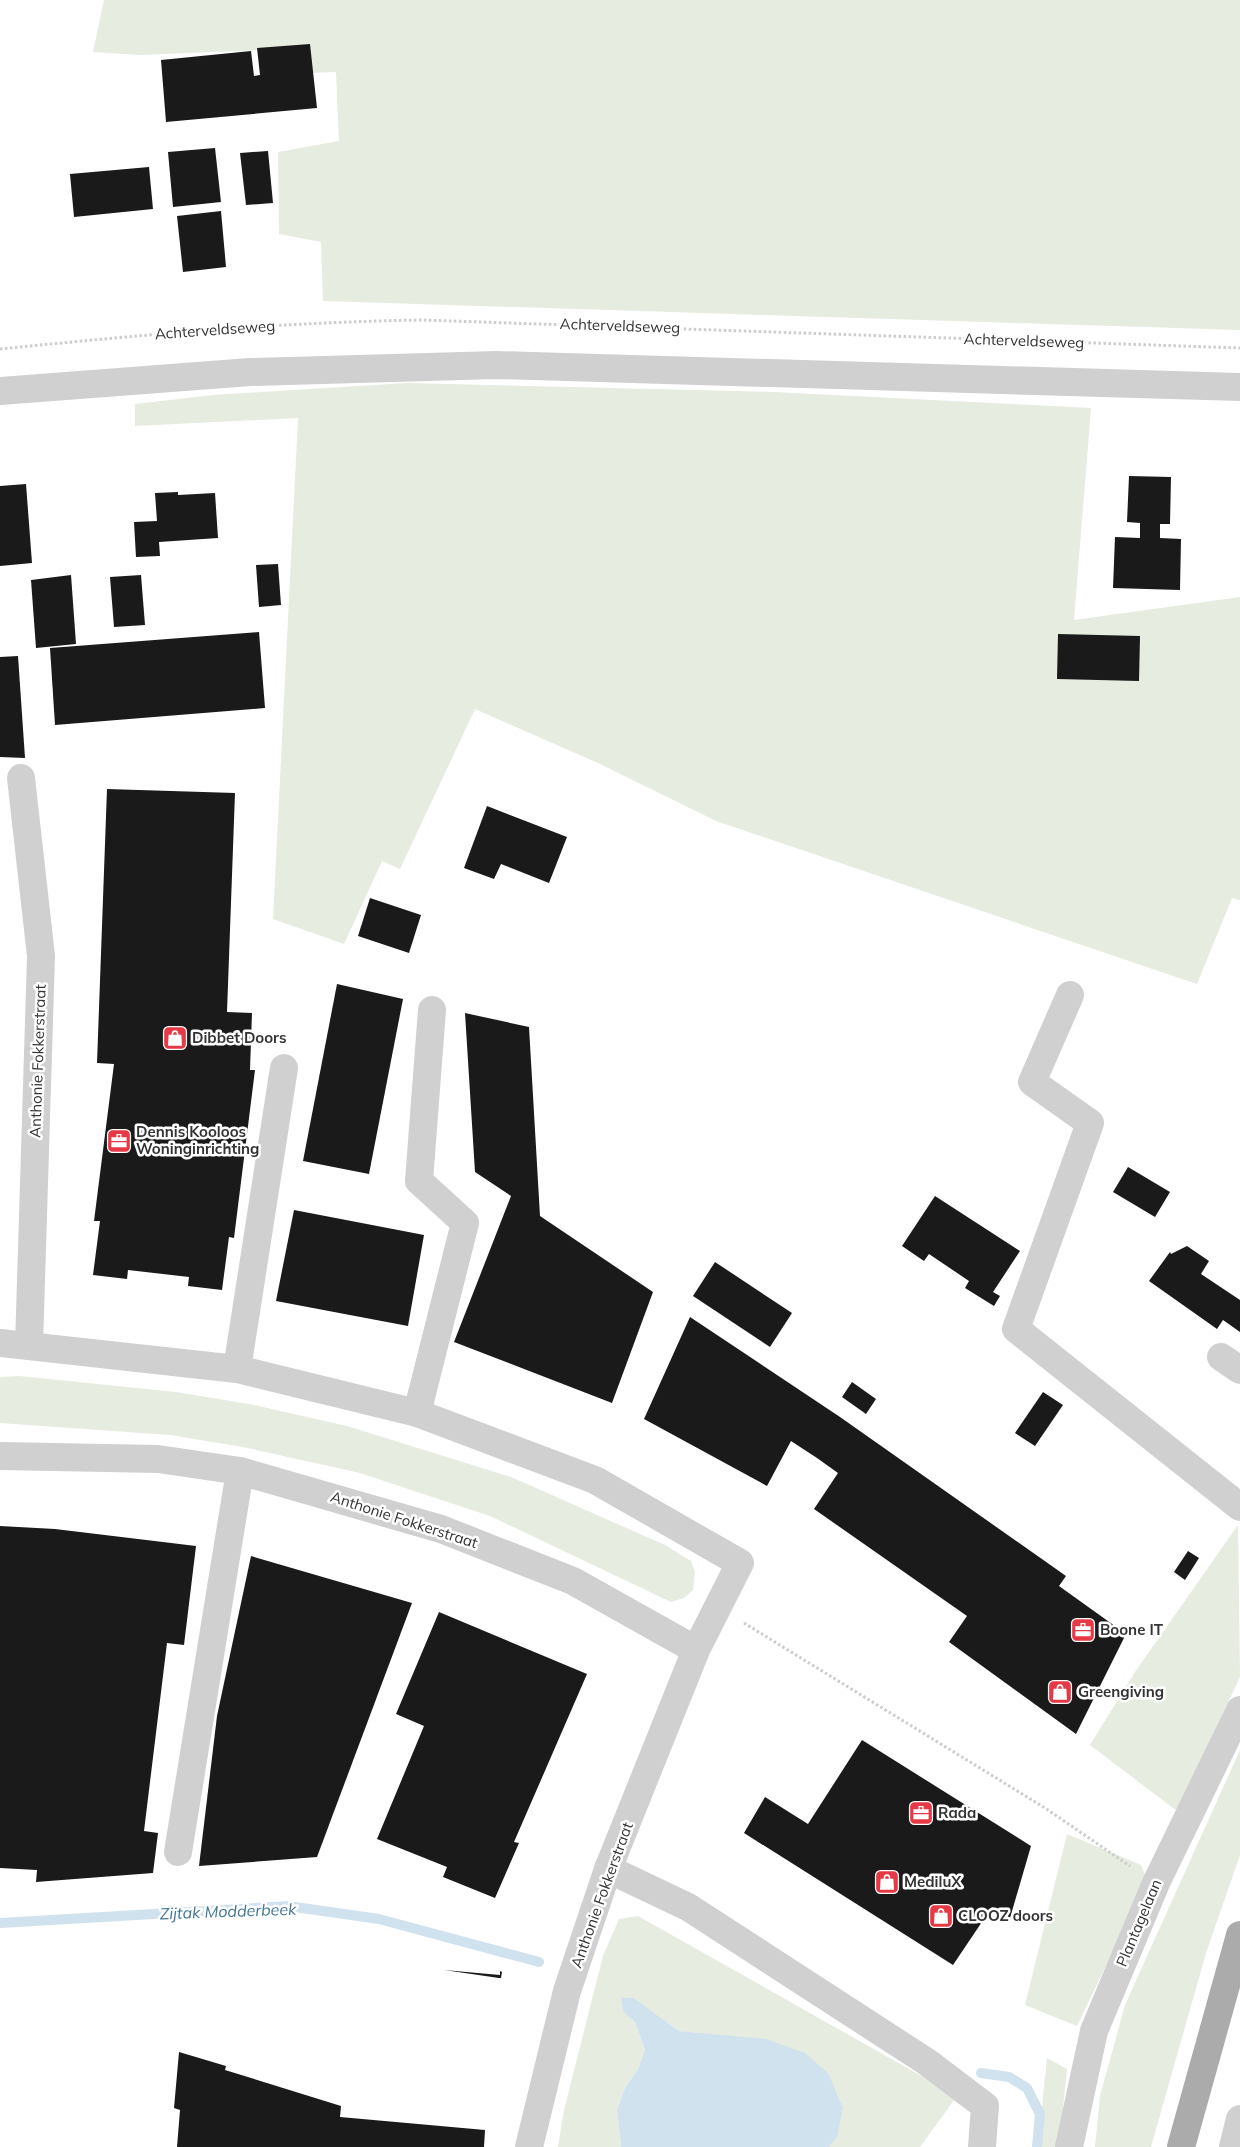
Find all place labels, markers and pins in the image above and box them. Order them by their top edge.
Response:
shop icon: Dibbet Doors [162,1025,188,1051]
place label: Dibbet Doors [192,1028,286,1047]
place label: Dennis Kooloos Woninginrichting [136,1122,259,1158]
office icon: Dennis Kooloos Woninginrichting [106,1128,132,1154]
office icon: Boone IT [1070,1617,1096,1643]
place label: Boone IT [1100,1620,1164,1639]
shop icon: Greengiving [1047,1679,1073,1705]
place label: Greengiving [1078,1682,1164,1701]
office icon: Rada [908,1800,934,1826]
place label: Rada [938,1803,976,1822]
shop icon: MediluX [874,1869,900,1895]
place label: MediluX [904,1872,962,1891]
shop icon: CLOOZ doors [928,1903,954,1929]
place label: CLOOZ doors [958,1906,1053,1925]

